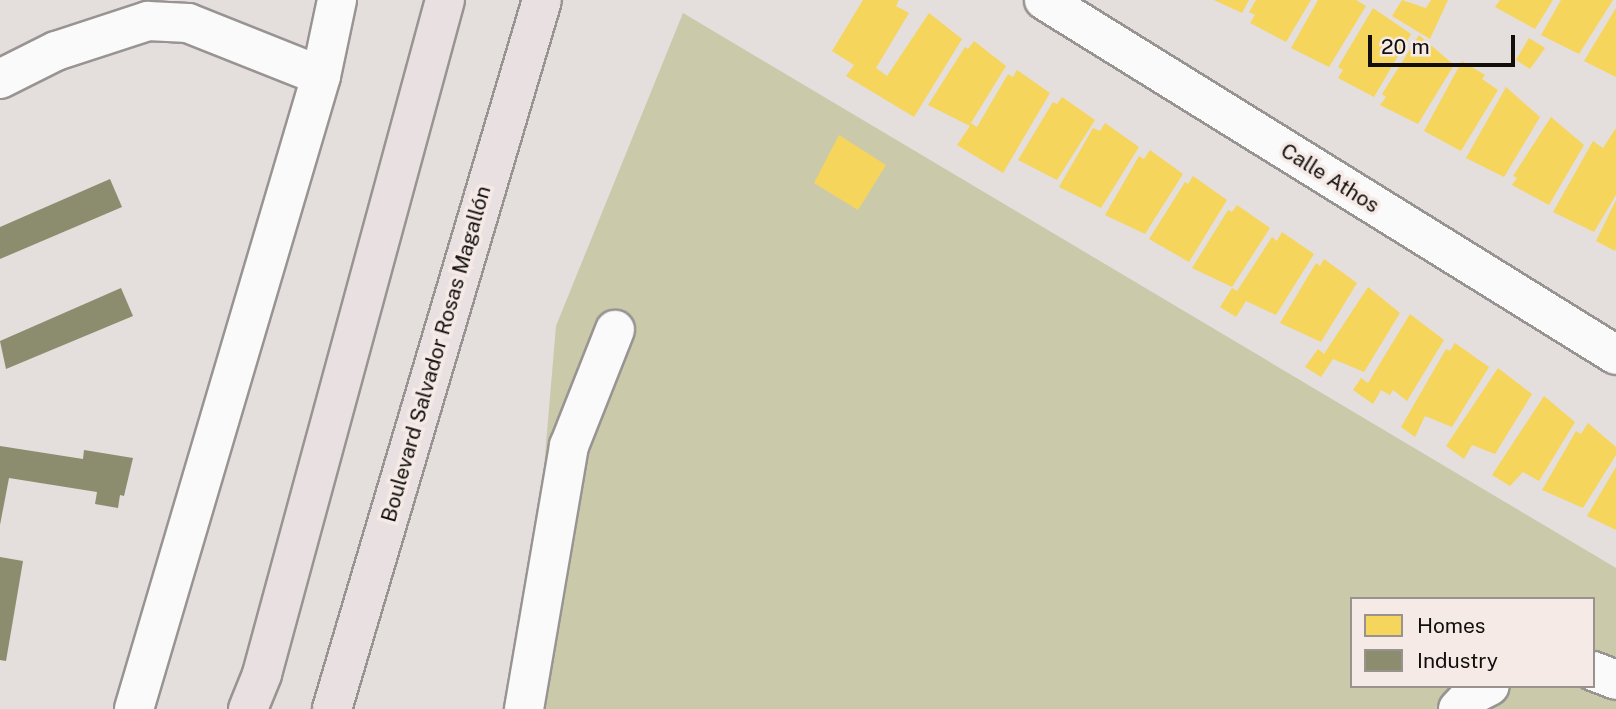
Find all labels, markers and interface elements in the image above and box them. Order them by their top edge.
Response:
scale bar [1371,21,1518,65]
text: 20 m [1381,34,1430,59]
street label: Calle Athos [1276,138,1384,218]
street label: Boulevard Salvador Rosas Magallón [376,183,496,525]
legend [1350,597,1595,688]
text: Homes [1417,613,1485,638]
text: Industry [1417,648,1498,673]

